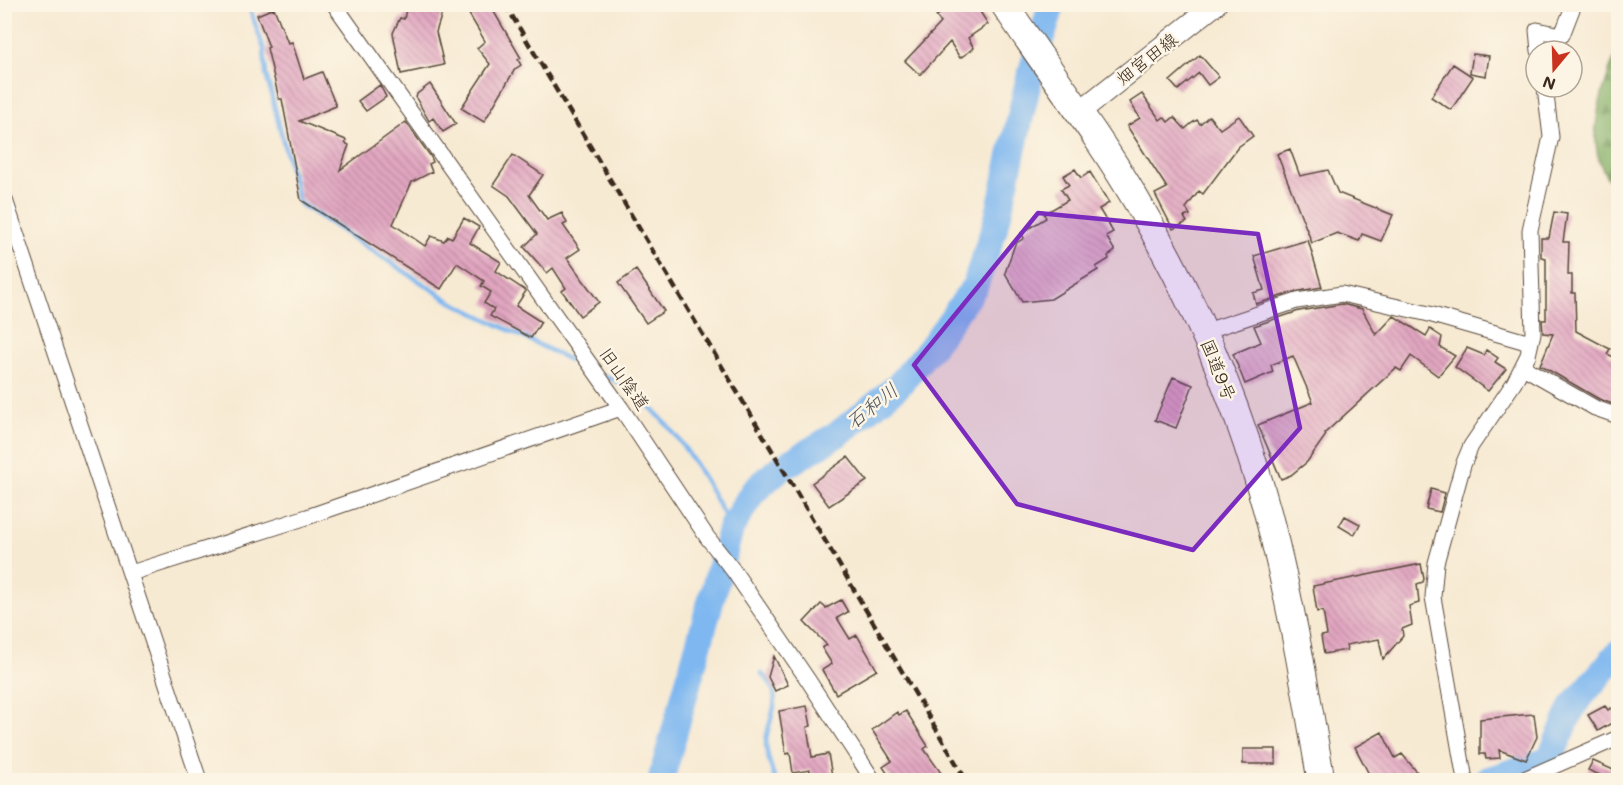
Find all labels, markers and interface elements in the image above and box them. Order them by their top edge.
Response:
street label: 畑宮田線 [1111,27,1182,90]
north arrow [1524,39,1584,99]
text: N [1540,72,1558,96]
street label: 国道9号 [1196,335,1242,404]
street label: 旧山陰道 [594,342,655,415]
water label: 石和川 [840,376,903,434]

